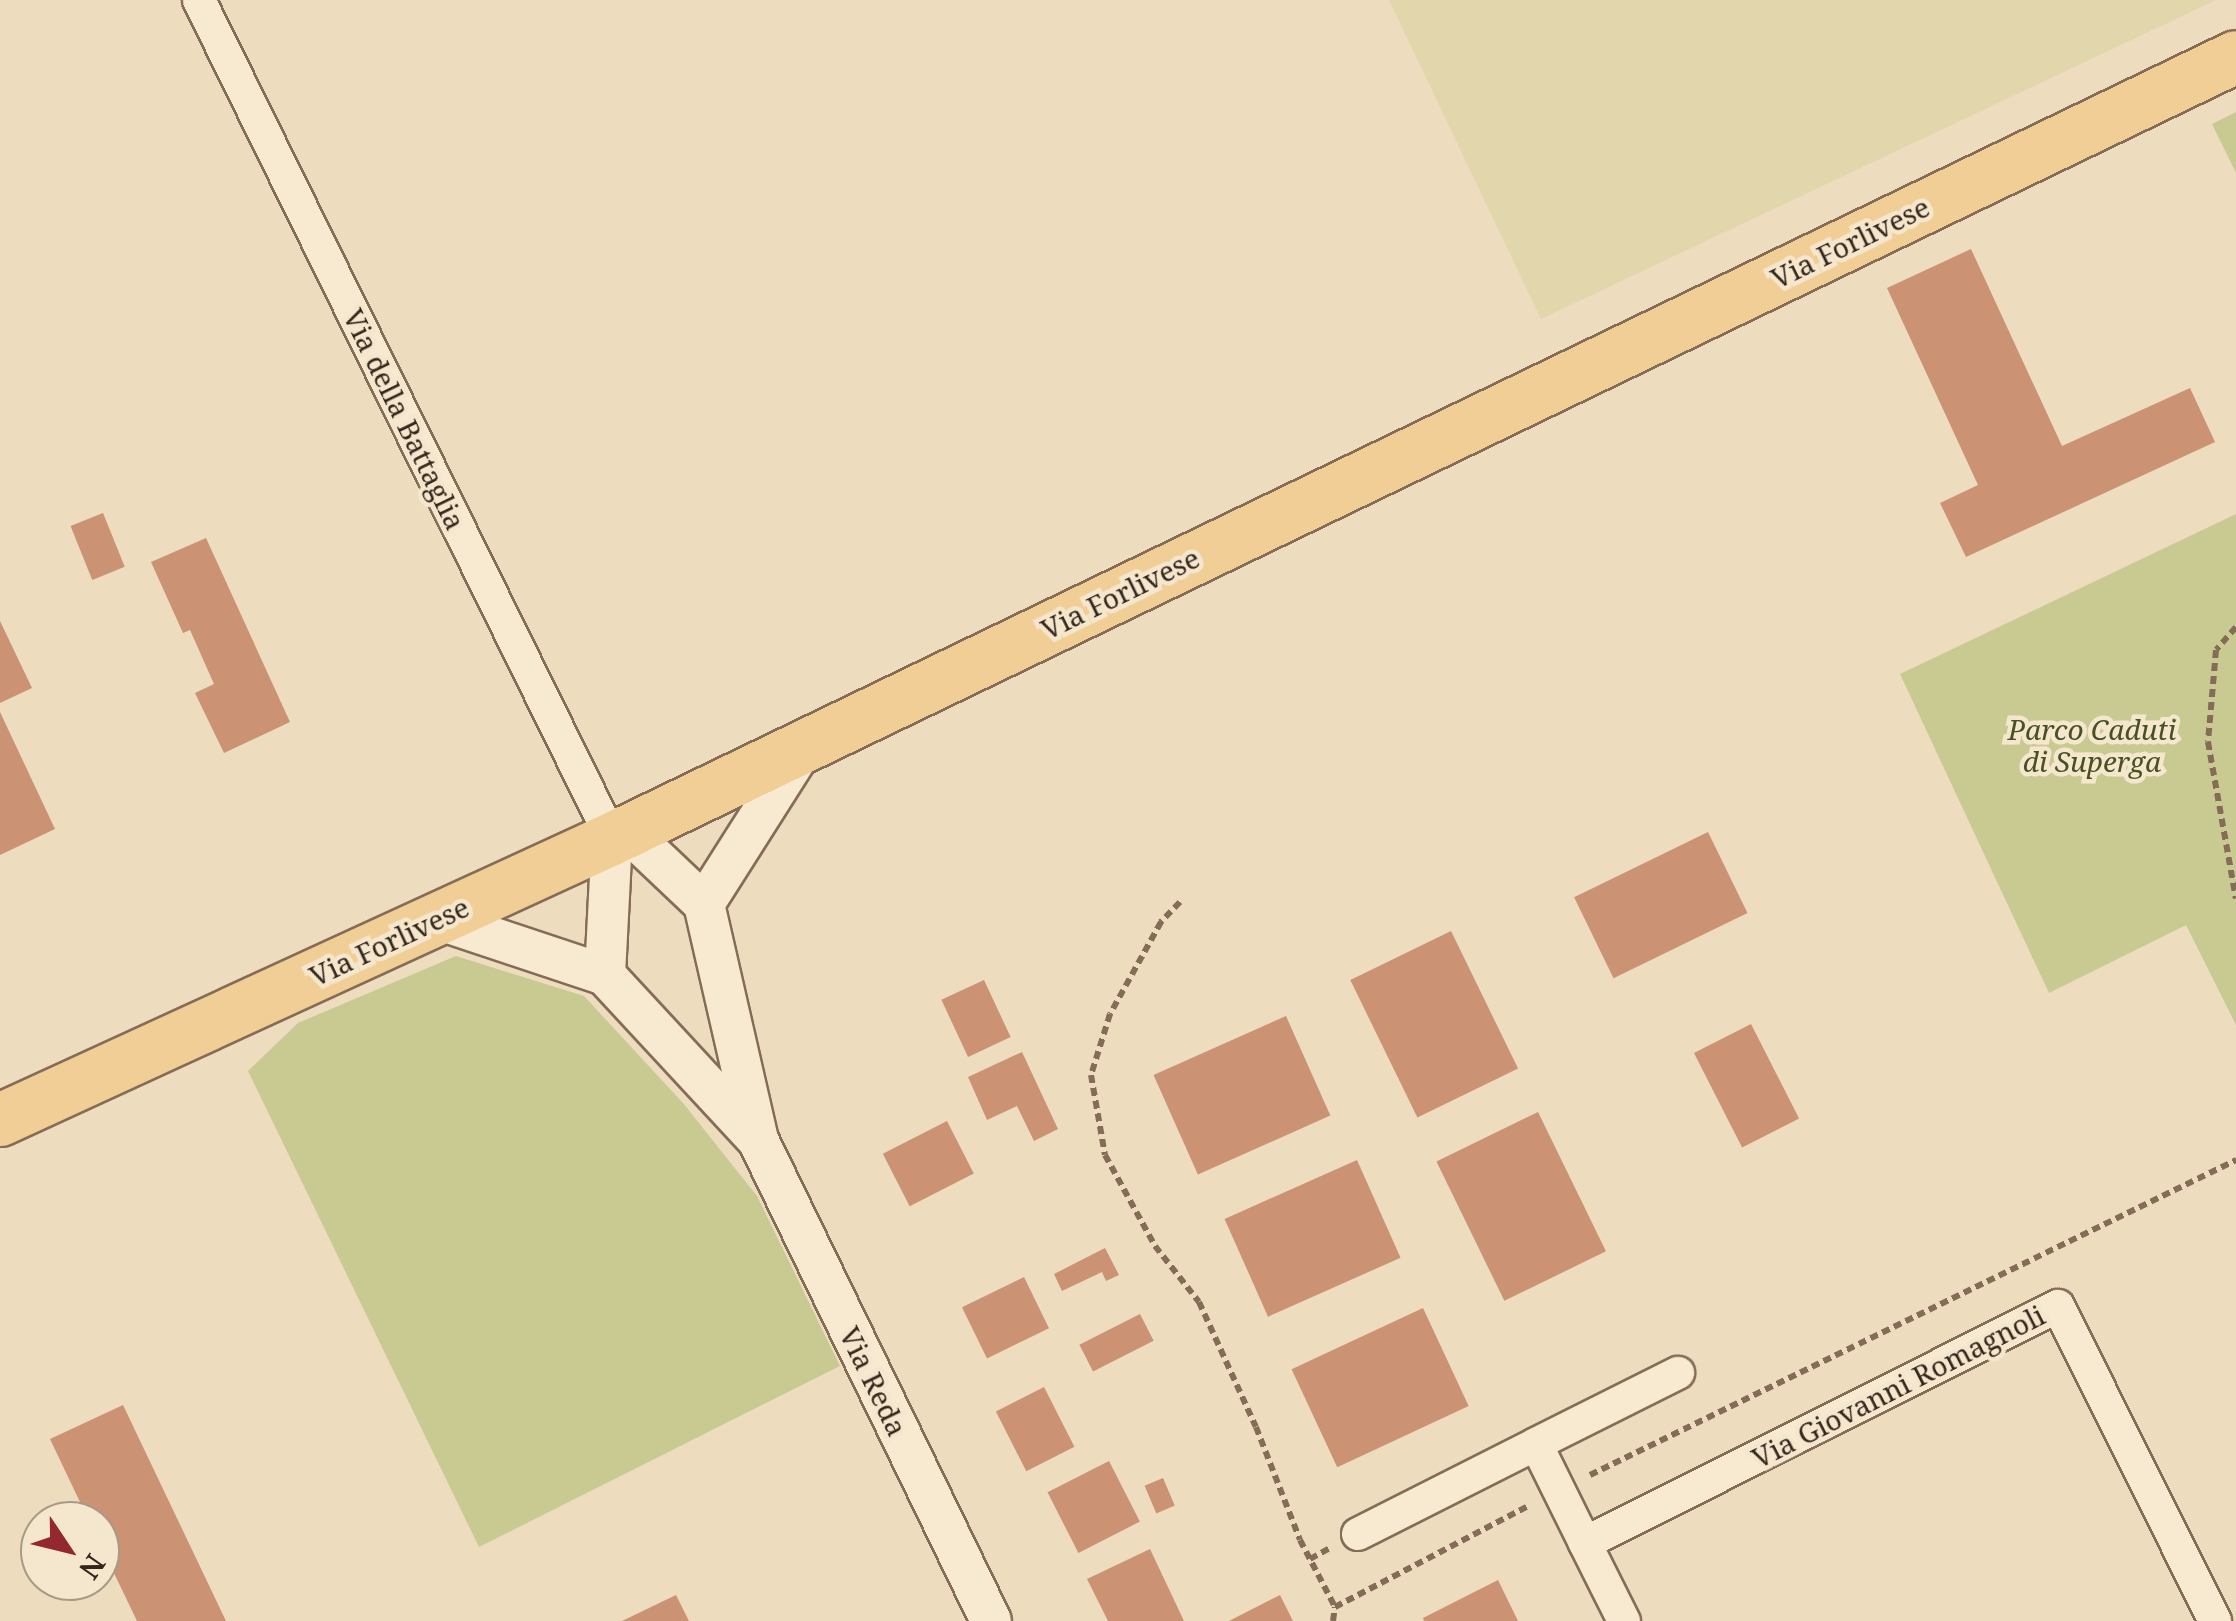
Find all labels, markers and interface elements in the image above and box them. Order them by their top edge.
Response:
street label: Via Forlivese [1765,189,1935,295]
street label: Via della Battaglia [337,303,473,535]
street label: Via Forlivese [1035,540,1205,646]
park label: Parco Caduti di Superga [2008,712,2176,778]
street label: Via Forlivese [304,889,474,993]
street label: Via Giovanni Romagnoli [1746,1297,2050,1475]
street label: Via Reda [833,1321,915,1441]
north arrow [20,1501,120,1601]
text: N [71,1547,115,1587]

